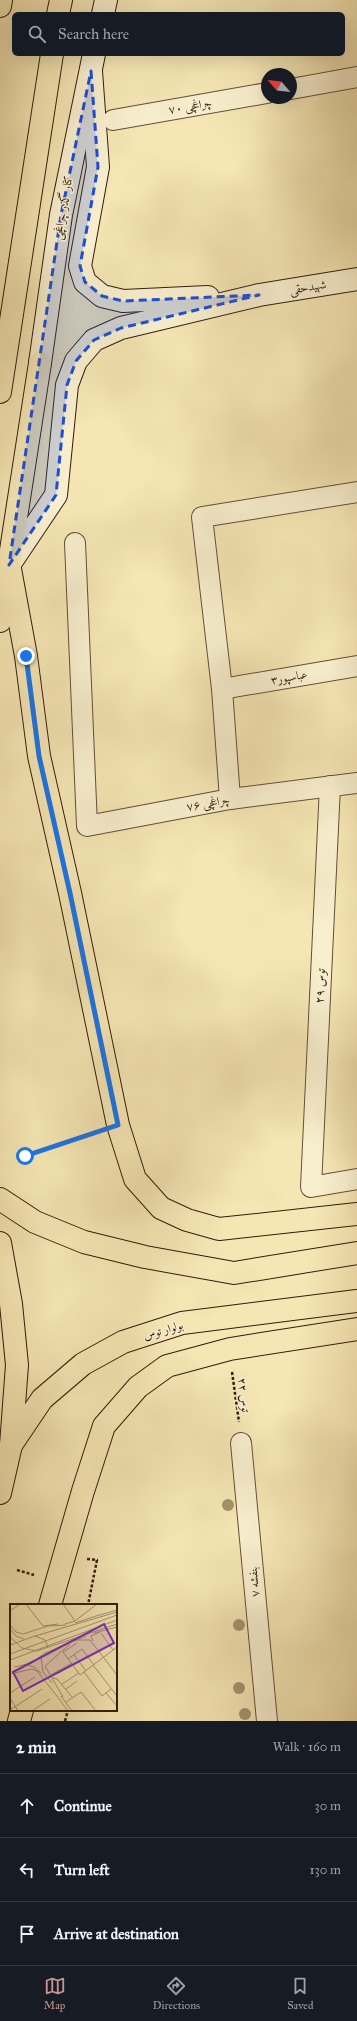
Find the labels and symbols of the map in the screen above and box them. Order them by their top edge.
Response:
north arrow [261,68,297,104]
street label: چراغچی ۷۰ [167,95,213,119]
street label: کنار گذر چراغچی [49,175,77,241]
street label: شهیدحقی [289,277,328,299]
route end [17,647,35,665]
street label: عباسپور۳ [270,667,309,688]
street label: چراغچی ۷۶ [185,792,231,816]
street label: توس ۲۹ [312,967,329,1004]
route start [16,1147,34,1165]
street label: بولوار توس [141,1318,185,1343]
street label: توس ۲۲ [234,1377,253,1414]
street label: بنفشه ۷ [246,1566,262,1598]
inset map [10,1604,117,1711]

